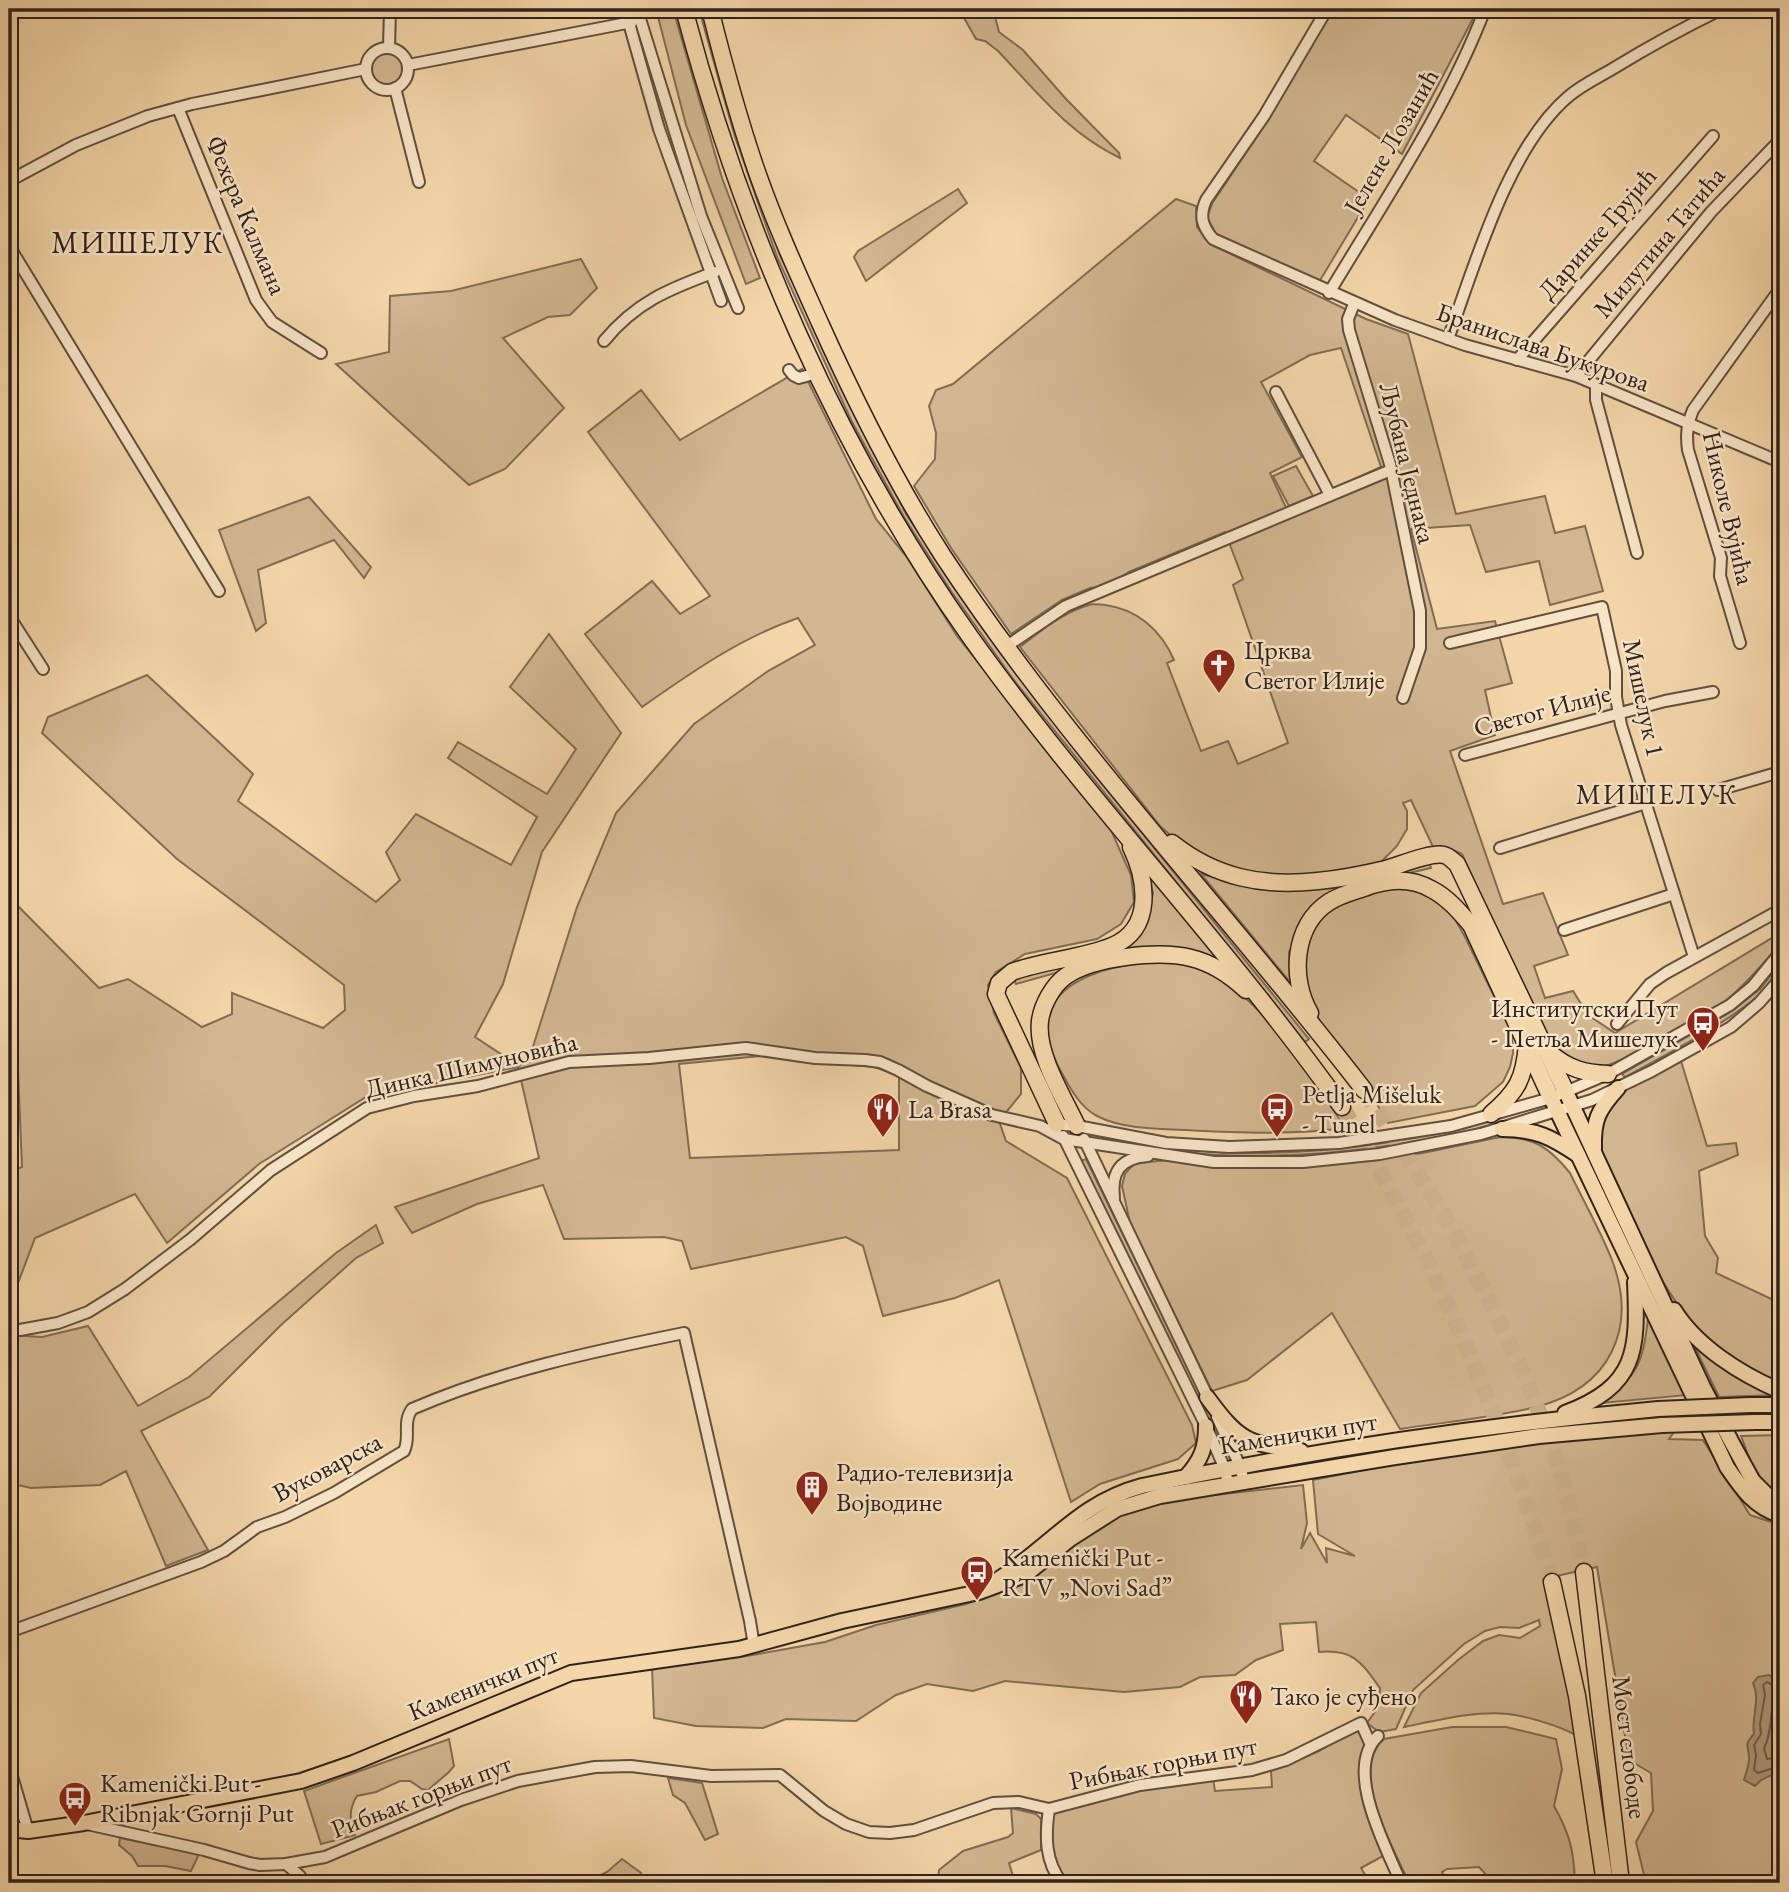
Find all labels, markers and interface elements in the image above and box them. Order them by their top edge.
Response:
street label: Јелене Лозанић [1335,62,1446,222]
street label: Фехера Калмана [198,130,296,300]
street label: Милутина Татића [1586,159,1733,325]
street label: Даринке Грујић [1530,160,1664,306]
district label: МИШЕЛУК [51,223,225,262]
street label: Бранислава Букурова [1432,295,1655,400]
street label: Љубана Једнака [1372,379,1445,548]
street label: Николе Вујића [1695,428,1763,589]
place label: Црква Светог Илије [1244,633,1385,697]
street label: Мишелук 1 [1615,636,1673,760]
church icon: Црква Светог Илије [1200,646,1238,695]
street label: Светог Илије [1470,675,1614,745]
district label: МИШЕЛУК [1576,776,1738,812]
place label: Институтски Пут - Петља Мишелук [1491,991,1679,1055]
bus stop icon: Институтски Пут - Петља Мишелук [1684,1004,1722,1053]
street label: Динка Шимуновића [362,1024,581,1106]
place label: Petlja Mišeluk - Tunel [1302,1077,1442,1141]
restaurant icon: La Brasa [864,1090,902,1139]
bus stop icon: Petlja Mišeluk - Tunel [1258,1090,1296,1139]
place label: La Brasa [908,1092,992,1126]
street label: Каменички пут [1217,1404,1380,1462]
street label: Вуковарска [267,1424,388,1510]
place label: Радио-телевизија Војводине [836,1455,1014,1519]
building icon: Радио-телевизија Војводине [793,1468,831,1517]
place label: Kamenički Put - RTV „Novi Sad” [1002,1540,1172,1604]
bus stop icon: Kamenički Put - RTV „Novi Sad” [958,1553,996,1602]
street label: Каменички пут [403,1637,564,1729]
street label: Мост слободе [1604,1673,1656,1821]
restaurant icon: Тако је суђено [1227,1677,1265,1726]
place label: Тако је суђено [1270,1679,1417,1713]
street label: Рибњак горњи пут [1066,1728,1260,1798]
street label: Рибњак горњи пут [326,1746,516,1846]
place label: Kamenički Put - Ribnjak Gornji Put [100,1766,294,1830]
bus stop icon: Kamenički Put - Ribnjak Gornji Put [56,1779,94,1828]

